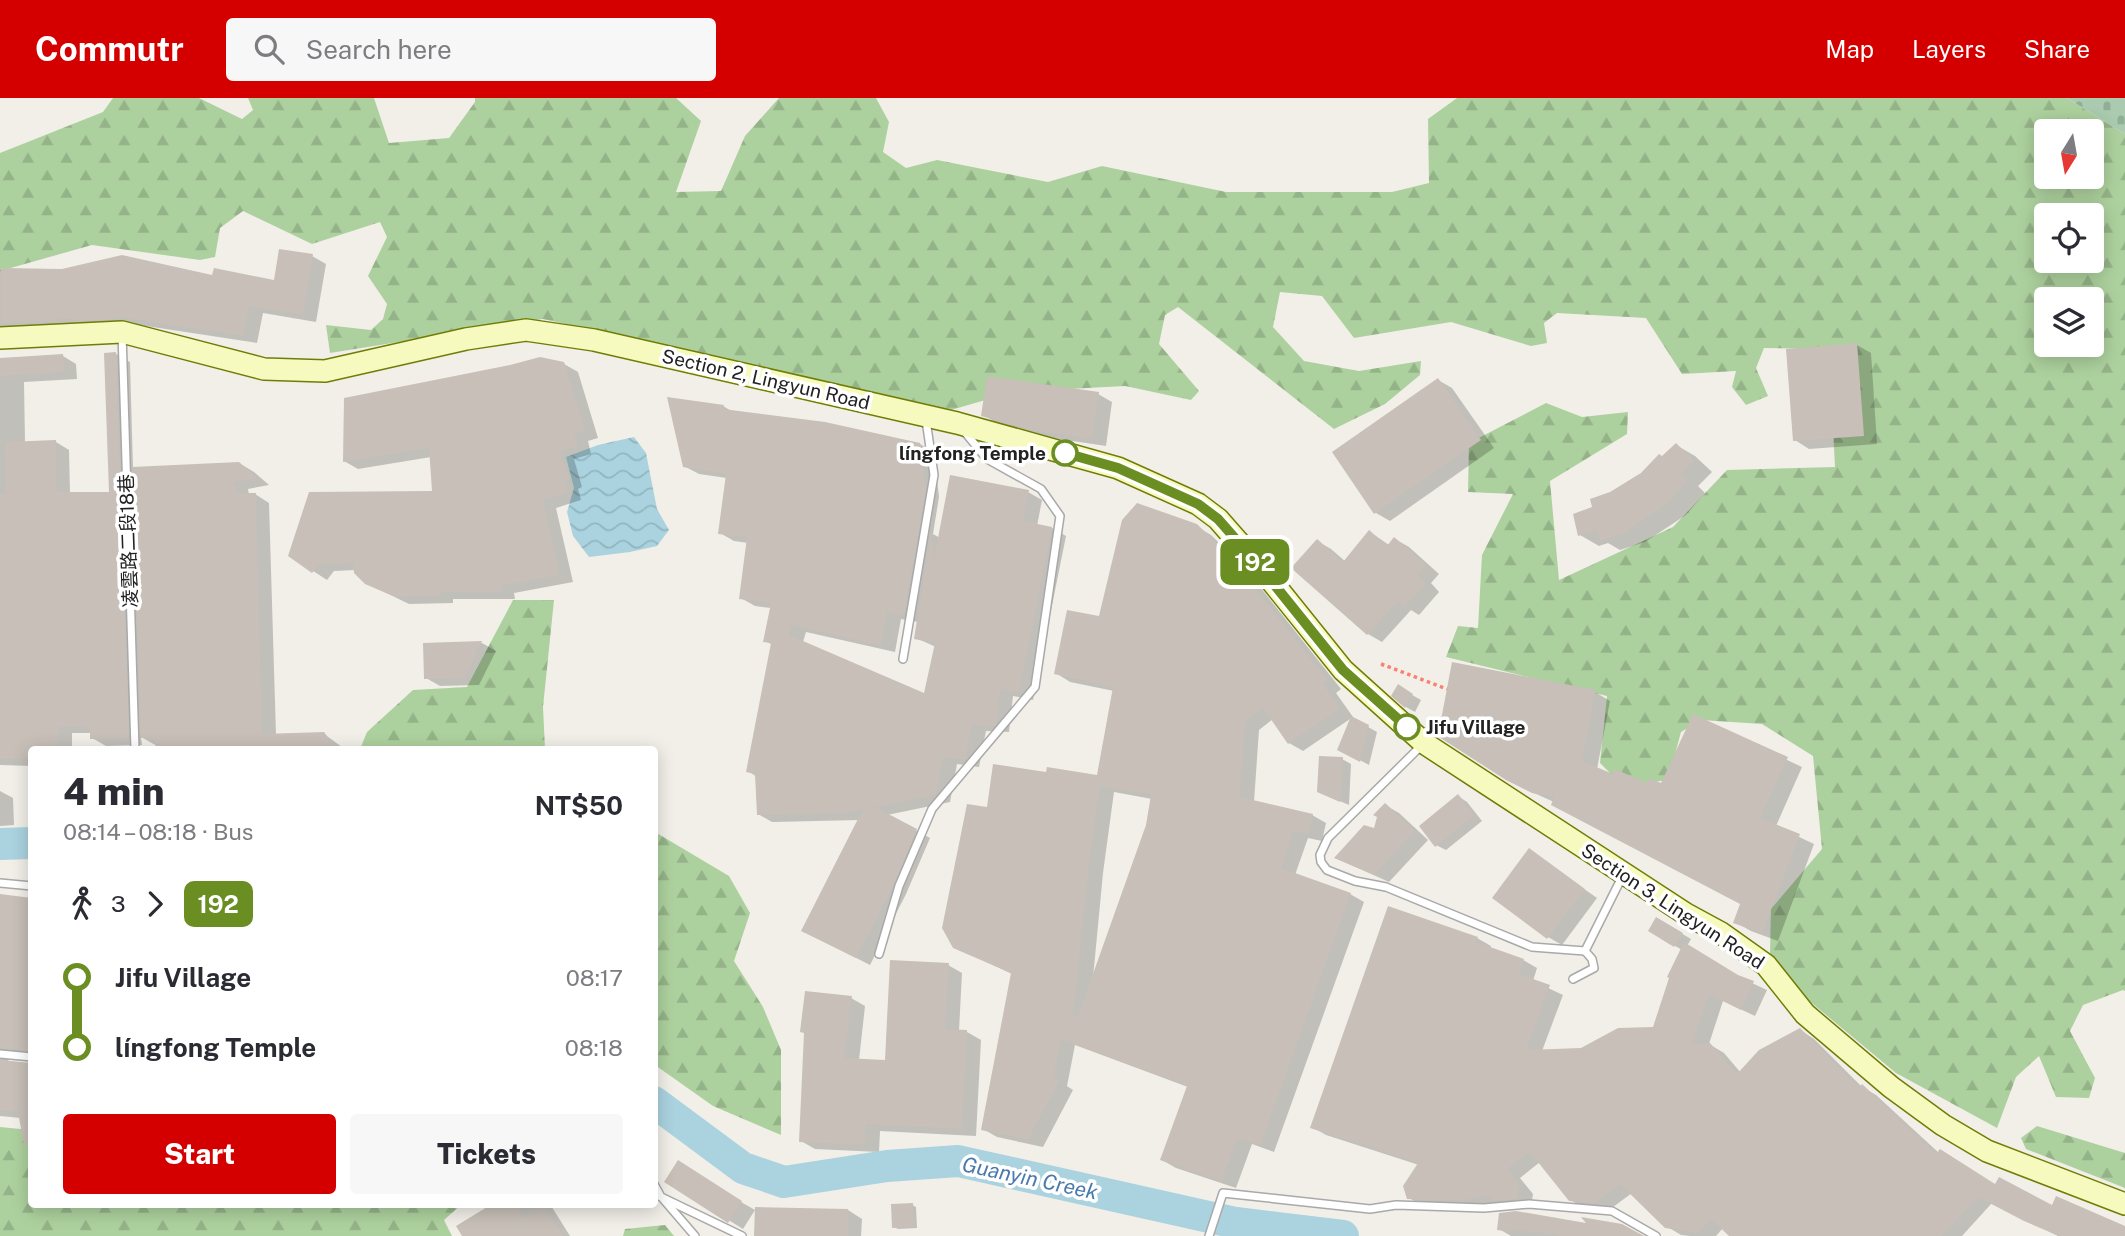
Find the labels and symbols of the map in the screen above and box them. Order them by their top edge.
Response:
north arrow [2034,119,2104,189]
street label: Section 2, Lingyun Road [660,344,872,414]
marker: língfong Temple [1052,440,1078,466]
place label: língfong Temple [899,442,1046,464]
street label: 凌雲路二段18巷 [115,474,141,608]
line badge: 192 [1215,539,1295,585]
marker: Jifu Village [1394,714,1420,740]
place label: Jifu Village [1426,716,1526,738]
street label: Section 3, Lingyun Road [1578,839,1768,973]
water label: Guanyin Creek [960,1151,1101,1205]

